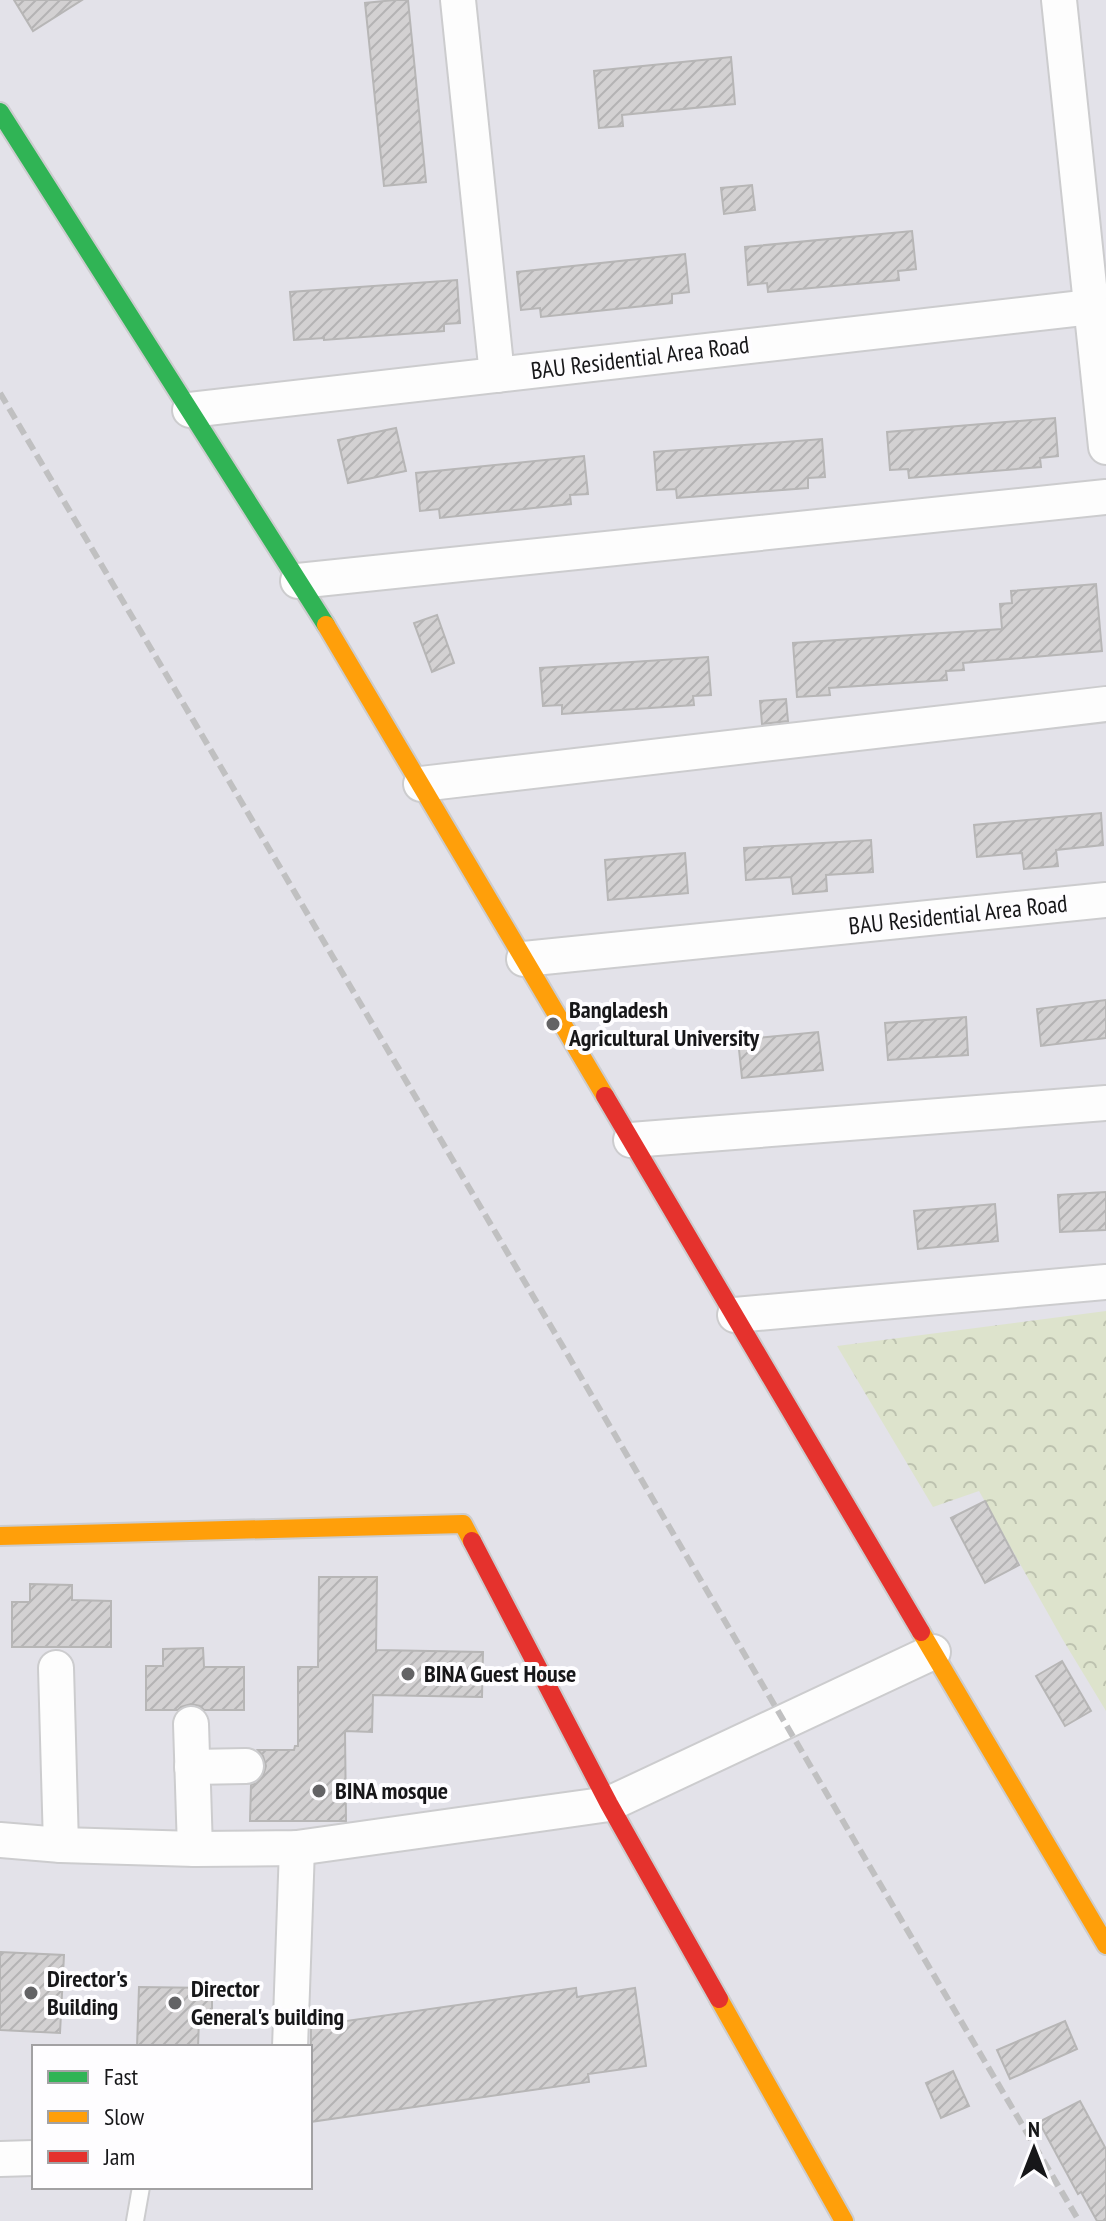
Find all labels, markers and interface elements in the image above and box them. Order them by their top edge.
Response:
street label: BAU Residential Area Road [529,329,751,386]
street label: BAU Residential Area Road [847,888,1069,941]
place label: Bangladesh Agricultural University [568,994,760,1053]
marker: Bangladesh Agricultural University [544,1015,562,1033]
place label: BINA Guest House [424,1658,576,1689]
marker: BINA Guest House [399,1665,417,1683]
place label: BINA mosque [335,1775,448,1806]
marker: BINA mosque [310,1782,328,1800]
place label: Director's Building [47,1963,128,2022]
place label: Director General's building [191,1973,344,2032]
marker: Director's Building [22,1984,40,2002]
marker: Director General's building [166,1994,184,2012]
legend [32,2045,312,2189]
text: Fast [104,2061,139,2092]
text: Slow [104,2101,145,2132]
north arrow [994,2109,1074,2189]
text: N [1028,2115,1040,2143]
text: Jam [103,2141,135,2172]

